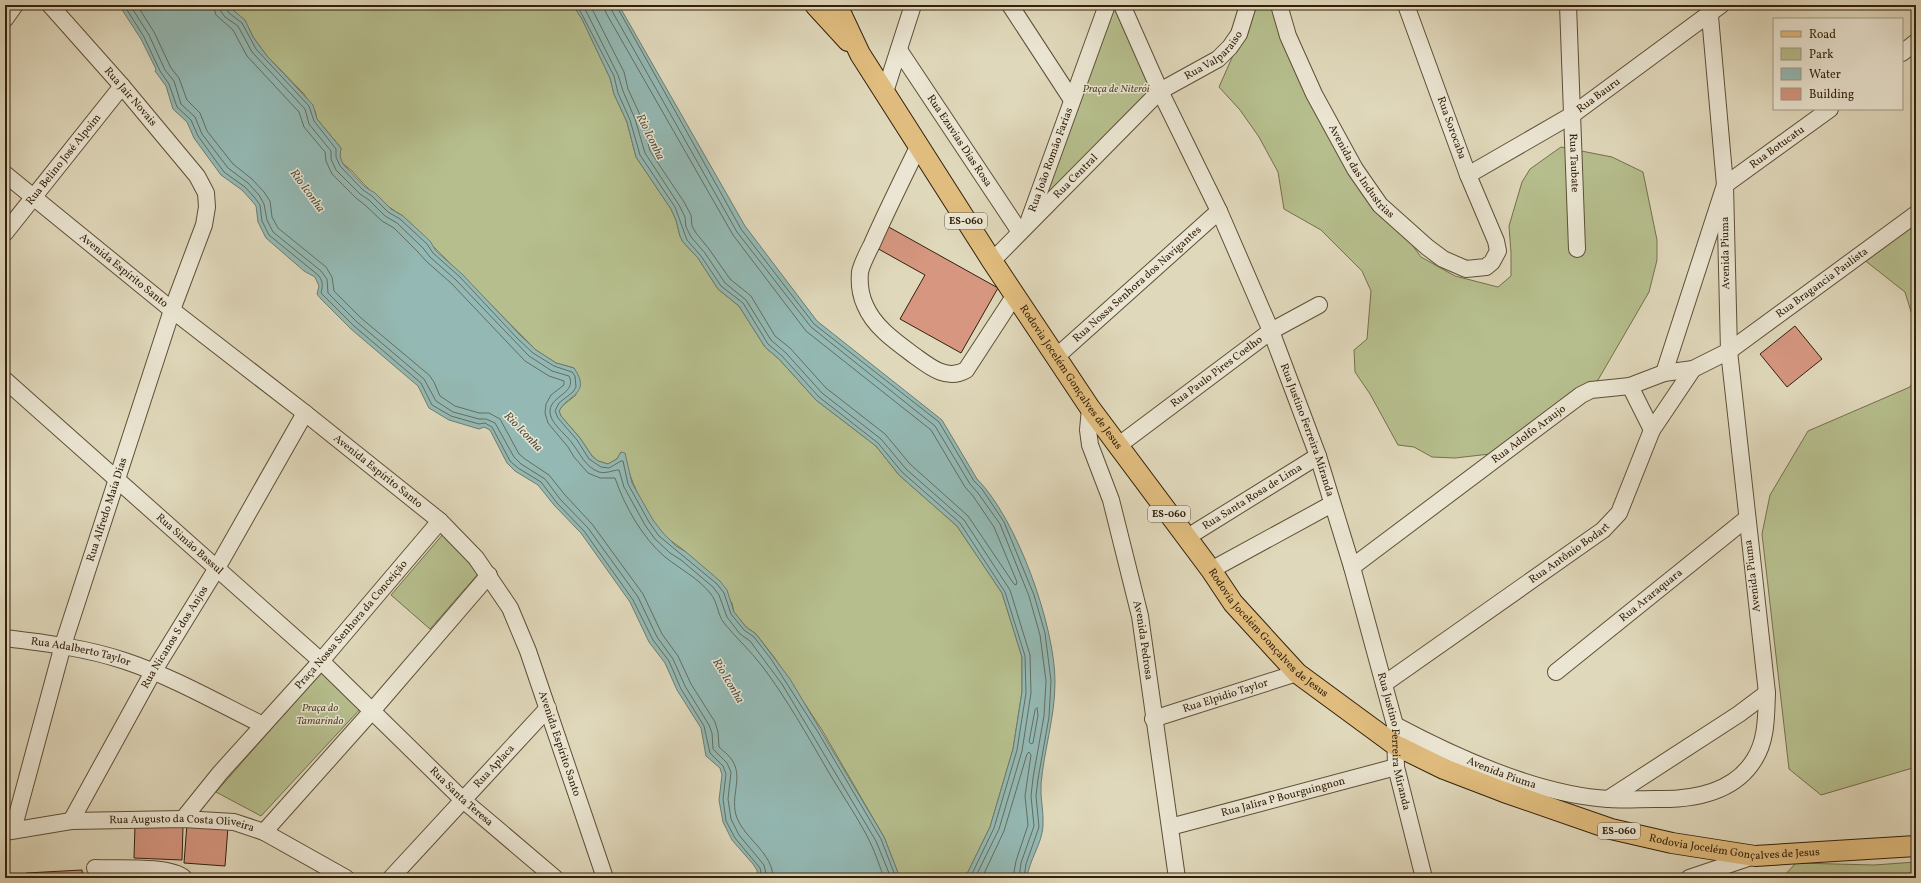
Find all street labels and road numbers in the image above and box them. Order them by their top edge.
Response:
street label: Rua Valparaiso [1182,28,1246,84]
street label: Rua Jair Novais [100,64,160,130]
street label: Rua Bauru [1574,74,1623,117]
street label: Rua Ezuvias Dias Rosa [923,92,996,190]
street label: Rua Sorocaba [1433,95,1469,162]
street label: Rua João Romão Farias [1025,105,1077,214]
street label: Rua Belino José Alpoim [23,111,105,208]
street label: Avenida das Industrias [1325,122,1398,222]
street label: Rua Botucatu [1747,122,1808,172]
street label: Rua Taubate [1565,133,1582,193]
street label: Rua Central [1050,151,1101,202]
road number: ES-060 [945,213,987,229]
street label: Avenida Piuma [1718,216,1734,290]
street label: Rua Nossa Senhora dos Navigantes [1070,222,1205,346]
street label: Avenida Espírito Santo [76,230,171,311]
street label: Rua Bragancia Paulista [1773,244,1872,322]
street label: Rodovia Jocelém Gonçalves de Jesus [1016,302,1126,453]
street label: Rua Paulo Pires Coelho [1168,332,1266,411]
street label: Rua Justino Ferreira Miranda [1276,361,1338,499]
street label: Rua Adolfo Araujo [1489,401,1569,467]
street label: Avenida Espírito Santo [330,431,426,512]
street label: Rua Alfredo Maia Dias [83,455,131,564]
street label: Rua Santa Rosa de Lima [1199,460,1306,534]
road number: ES-060 [1148,506,1190,522]
street label: Rua Simão Bassul [153,510,226,578]
street label: Rua Antônio Bodart [1526,519,1614,587]
street label: Avenida Piuma [1741,538,1765,613]
street label: Praça Nossa Senhora da Conceição [291,557,411,693]
street label: Rodovia Jocelém Gonçalves de Jesus [1204,565,1332,701]
street label: Rua Araraquara [1616,565,1686,626]
street label: Rua Nicanos S dos Anjos [138,583,212,691]
street label: Avenida Pedrosa [1129,599,1157,681]
street label: Rua Adalberto Taylor [30,634,133,670]
street label: Rua Justino Ferreira Miranda [1374,671,1414,812]
street label: Rua Elpidio Taylor [1181,675,1270,717]
street label: Avenida Espírito Santo [535,689,584,798]
street label: Rua Aplaca [470,741,518,791]
street label: Avenida Piuma [1464,753,1539,793]
street label: Rua Santa Teresa [426,764,497,830]
street label: Rua Jalira P Bourguingnon [1219,773,1347,821]
street label: Rua Augusto da Costa Oliveira [109,811,257,836]
road number: ES-060 [1598,823,1640,839]
street label: Rodovia Jocelém Gonçalves de Jesus [1648,830,1820,863]

